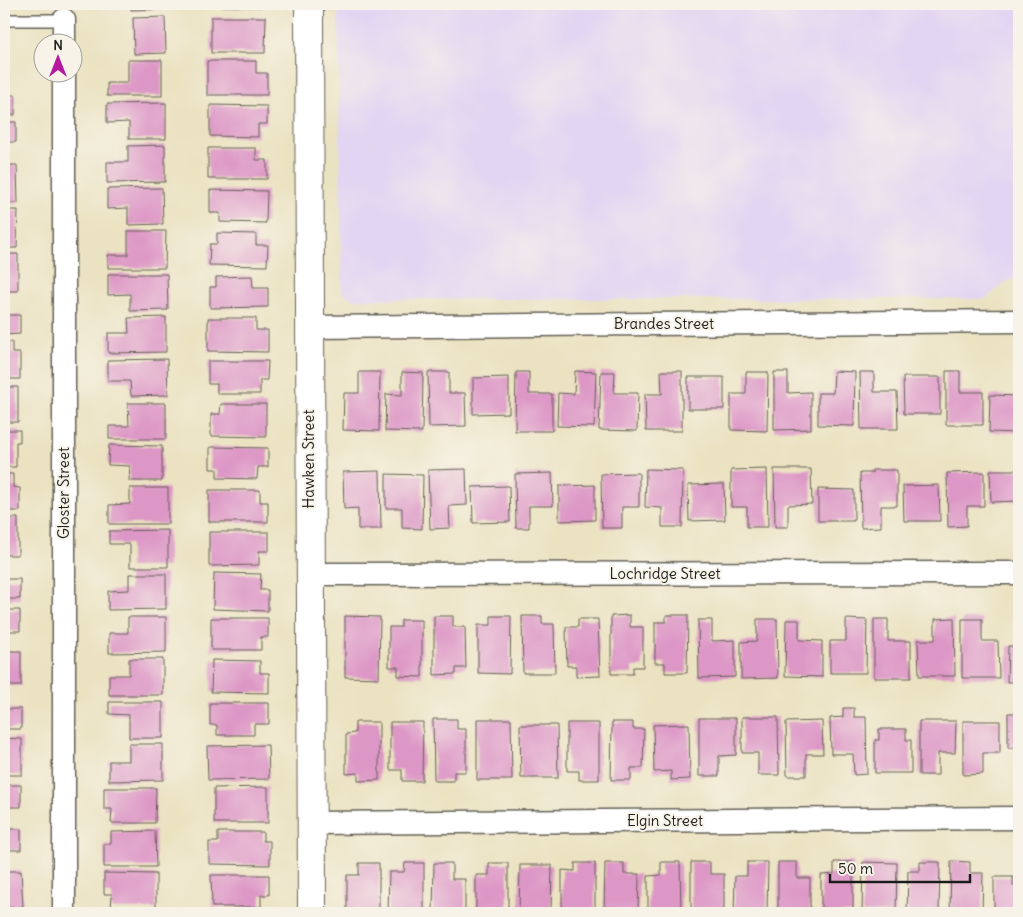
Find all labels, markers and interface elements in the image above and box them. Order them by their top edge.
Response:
north arrow [32,32,82,82]
text: N [53,36,63,54]
street label: Brandes Street [614,314,714,333]
street label: Hawken Street [299,409,318,509]
street label: Gloster Street [54,447,73,539]
street label: Lochridge Street [609,564,721,583]
street label: Elgin Street [627,811,703,830]
scale bar [830,852,970,884]
text: 50 m [838,859,873,878]

